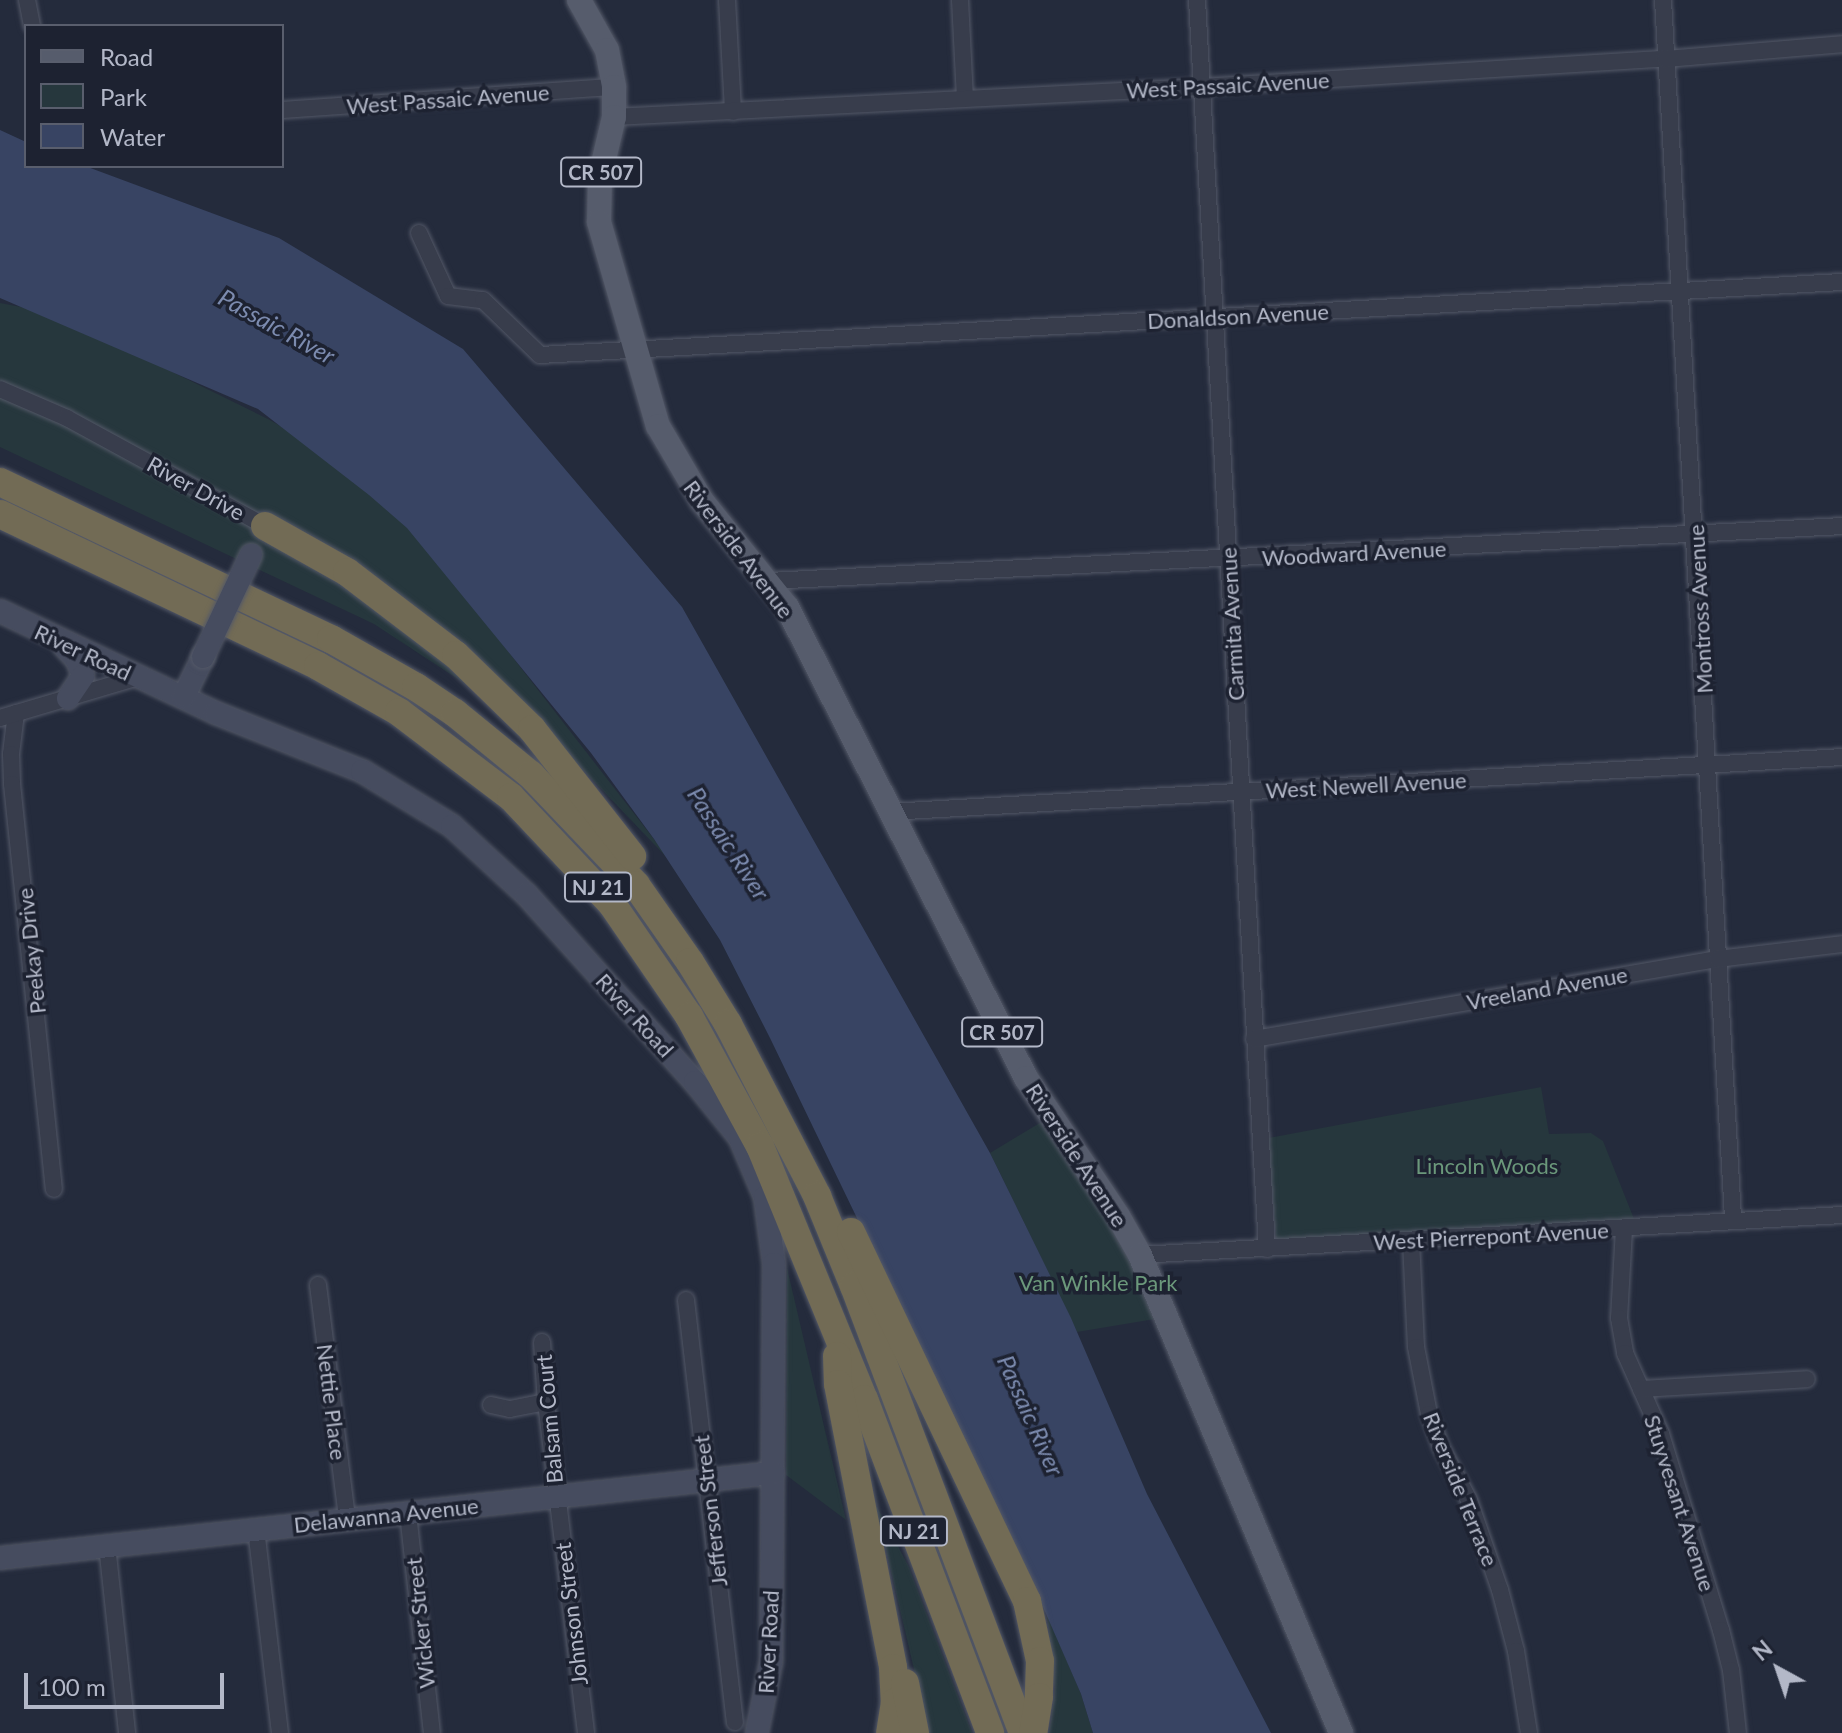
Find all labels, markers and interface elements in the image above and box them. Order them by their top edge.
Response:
legend [24,24,284,168]
text: Road [100,42,153,71]
street label: West Passaic Avenue [1125,66,1331,104]
street label: West Passaic Avenue [345,79,551,119]
text: Park [100,82,147,111]
text: Water [100,122,165,151]
road number: CR 507 [559,156,643,188]
water label: Passaic River [214,282,340,370]
street label: Donaldson Avenue [1146,298,1330,334]
street label: River Drive [143,450,249,526]
street label: Riverside Avenue [678,474,800,624]
street label: Montross Avenue [1682,523,1718,695]
street label: Woodward Avenue [1261,535,1447,571]
street label: Carmita Avenue [1215,546,1249,702]
street label: River Road [30,618,136,686]
street label: West Newell Avenue [1265,767,1467,803]
water label: Passaic River [682,781,776,905]
road number: NJ 21 [562,871,634,903]
street label: Peekay Drive [11,886,51,1016]
street label: Vreeland Avenue [1464,961,1630,1015]
street label: River Road [590,968,680,1062]
road number: CR 507 [960,1016,1044,1048]
street label: Riverside Avenue [1021,1078,1133,1232]
park label: Lincoln Woods [1415,1153,1559,1179]
street label: West Pierrepont Avenue [1372,1217,1610,1255]
park label: Van Winkle Park [1019,1270,1177,1296]
street label: Nettie Place [312,1342,352,1462]
water label: Passaic River [992,1350,1070,1480]
street label: Balsam Court [530,1353,568,1485]
street label: Riverside Terrace [1418,1408,1504,1570]
street label: Stuyvesant Avenue [1639,1411,1721,1595]
street label: Jefferson Street [688,1434,732,1588]
street label: Delawanna Avenue [292,1492,480,1538]
road number: NJ 21 [878,1515,950,1547]
street label: Johnson Street [549,1541,593,1687]
street label: Wicker Street [400,1556,440,1690]
street label: River Road [752,1589,784,1695]
north arrow [1738,1629,1818,1709]
text: N [1747,1634,1777,1666]
scale bar [28,1657,228,1707]
text: 100 m [38,1672,106,1701]

